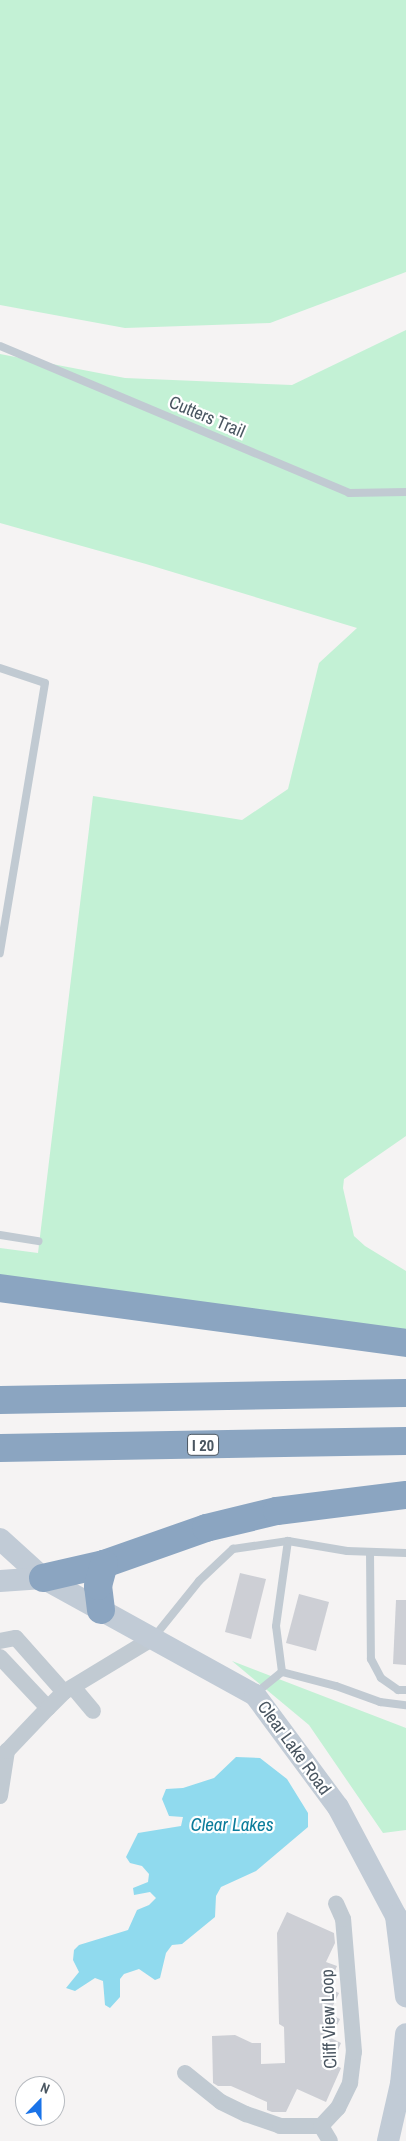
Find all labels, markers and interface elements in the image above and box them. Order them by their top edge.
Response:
street label: Cutters Trail [166,391,248,443]
road number: I 20 [187,1432,219,1458]
street label: Clear Lake Road [253,1697,335,1799]
water label: Clear Lakes [190,1814,274,1836]
street label: Cliff View Loop [316,1969,342,2069]
north arrow [15,2076,65,2126]
text: N [38,2078,52,2098]

